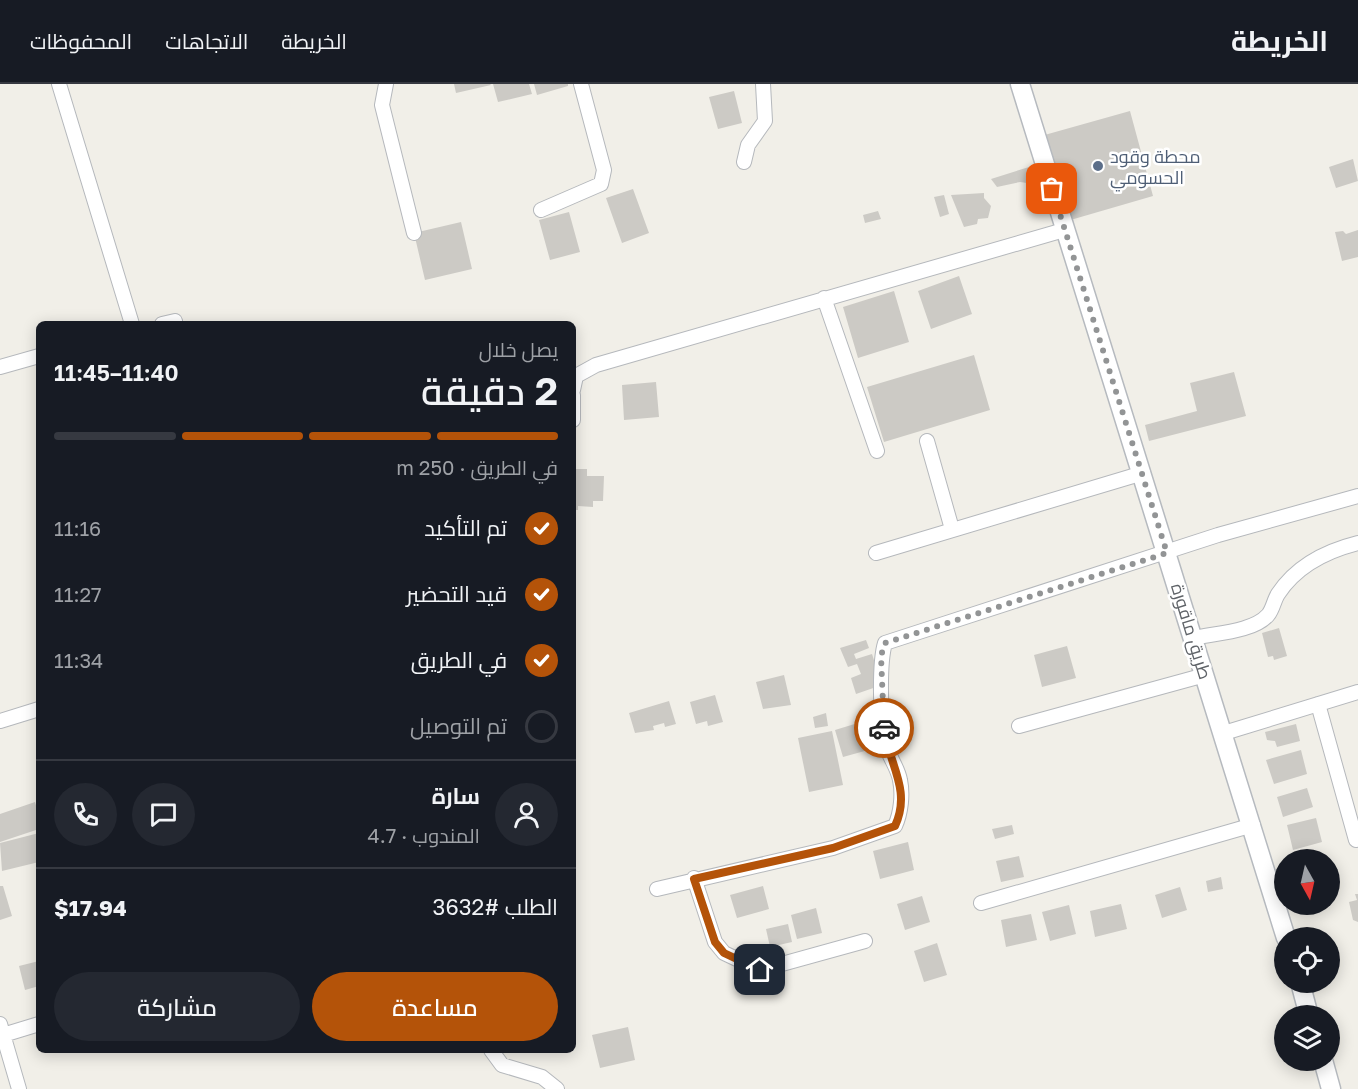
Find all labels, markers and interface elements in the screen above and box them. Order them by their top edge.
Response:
text: الخريطة [1231,24,1328,57]
text: المحفوظات [30,28,132,54]
text: الاتجاهات [165,28,248,54]
text: الخريطة [281,28,347,54]
place label: محطة وقود الحسومي [1110,145,1201,192]
marker: محطة وقود الحسومي [1091,159,1105,173]
pin [1026,163,1077,214]
icon: bag [1035,172,1068,205]
text: يصل خلال [479,337,558,361]
text: 11:40–11:45 [54,359,179,386]
text: 2 دقيقة [421,367,558,414]
text: في الطريق · 250 m [396,455,558,479]
icon: check [525,512,558,545]
text: تم التأكيد [424,514,507,541]
text: 11:16 [54,516,101,540]
icon: check [525,578,558,611]
text: قيد التحضير [406,580,507,607]
street label: طريق ماقورة [1165,580,1217,682]
text: 11:27 [54,582,102,606]
icon: check [525,644,558,677]
text: في الطريق [411,646,507,673]
text: 11:34 [54,648,103,672]
courier [854,698,914,758]
text: تم التوصيل [410,712,507,739]
icon: car [868,712,901,745]
text: سارة [432,782,480,809]
button: phone [54,783,117,846]
button: chat [132,783,195,846]
button: person [495,783,558,846]
text: المندوب · 4.7 [368,823,480,847]
north arrow [1274,849,1340,915]
map controls [1274,849,1340,1071]
text: الطلب #3632 [433,893,558,920]
text: $17.94 [54,894,127,921]
button: locate [1274,927,1340,993]
pin [734,944,785,995]
icon: home [743,953,776,986]
button: مشاركة [54,972,300,1041]
button: مساعدة [312,972,558,1041]
button: layers [1274,1005,1340,1071]

